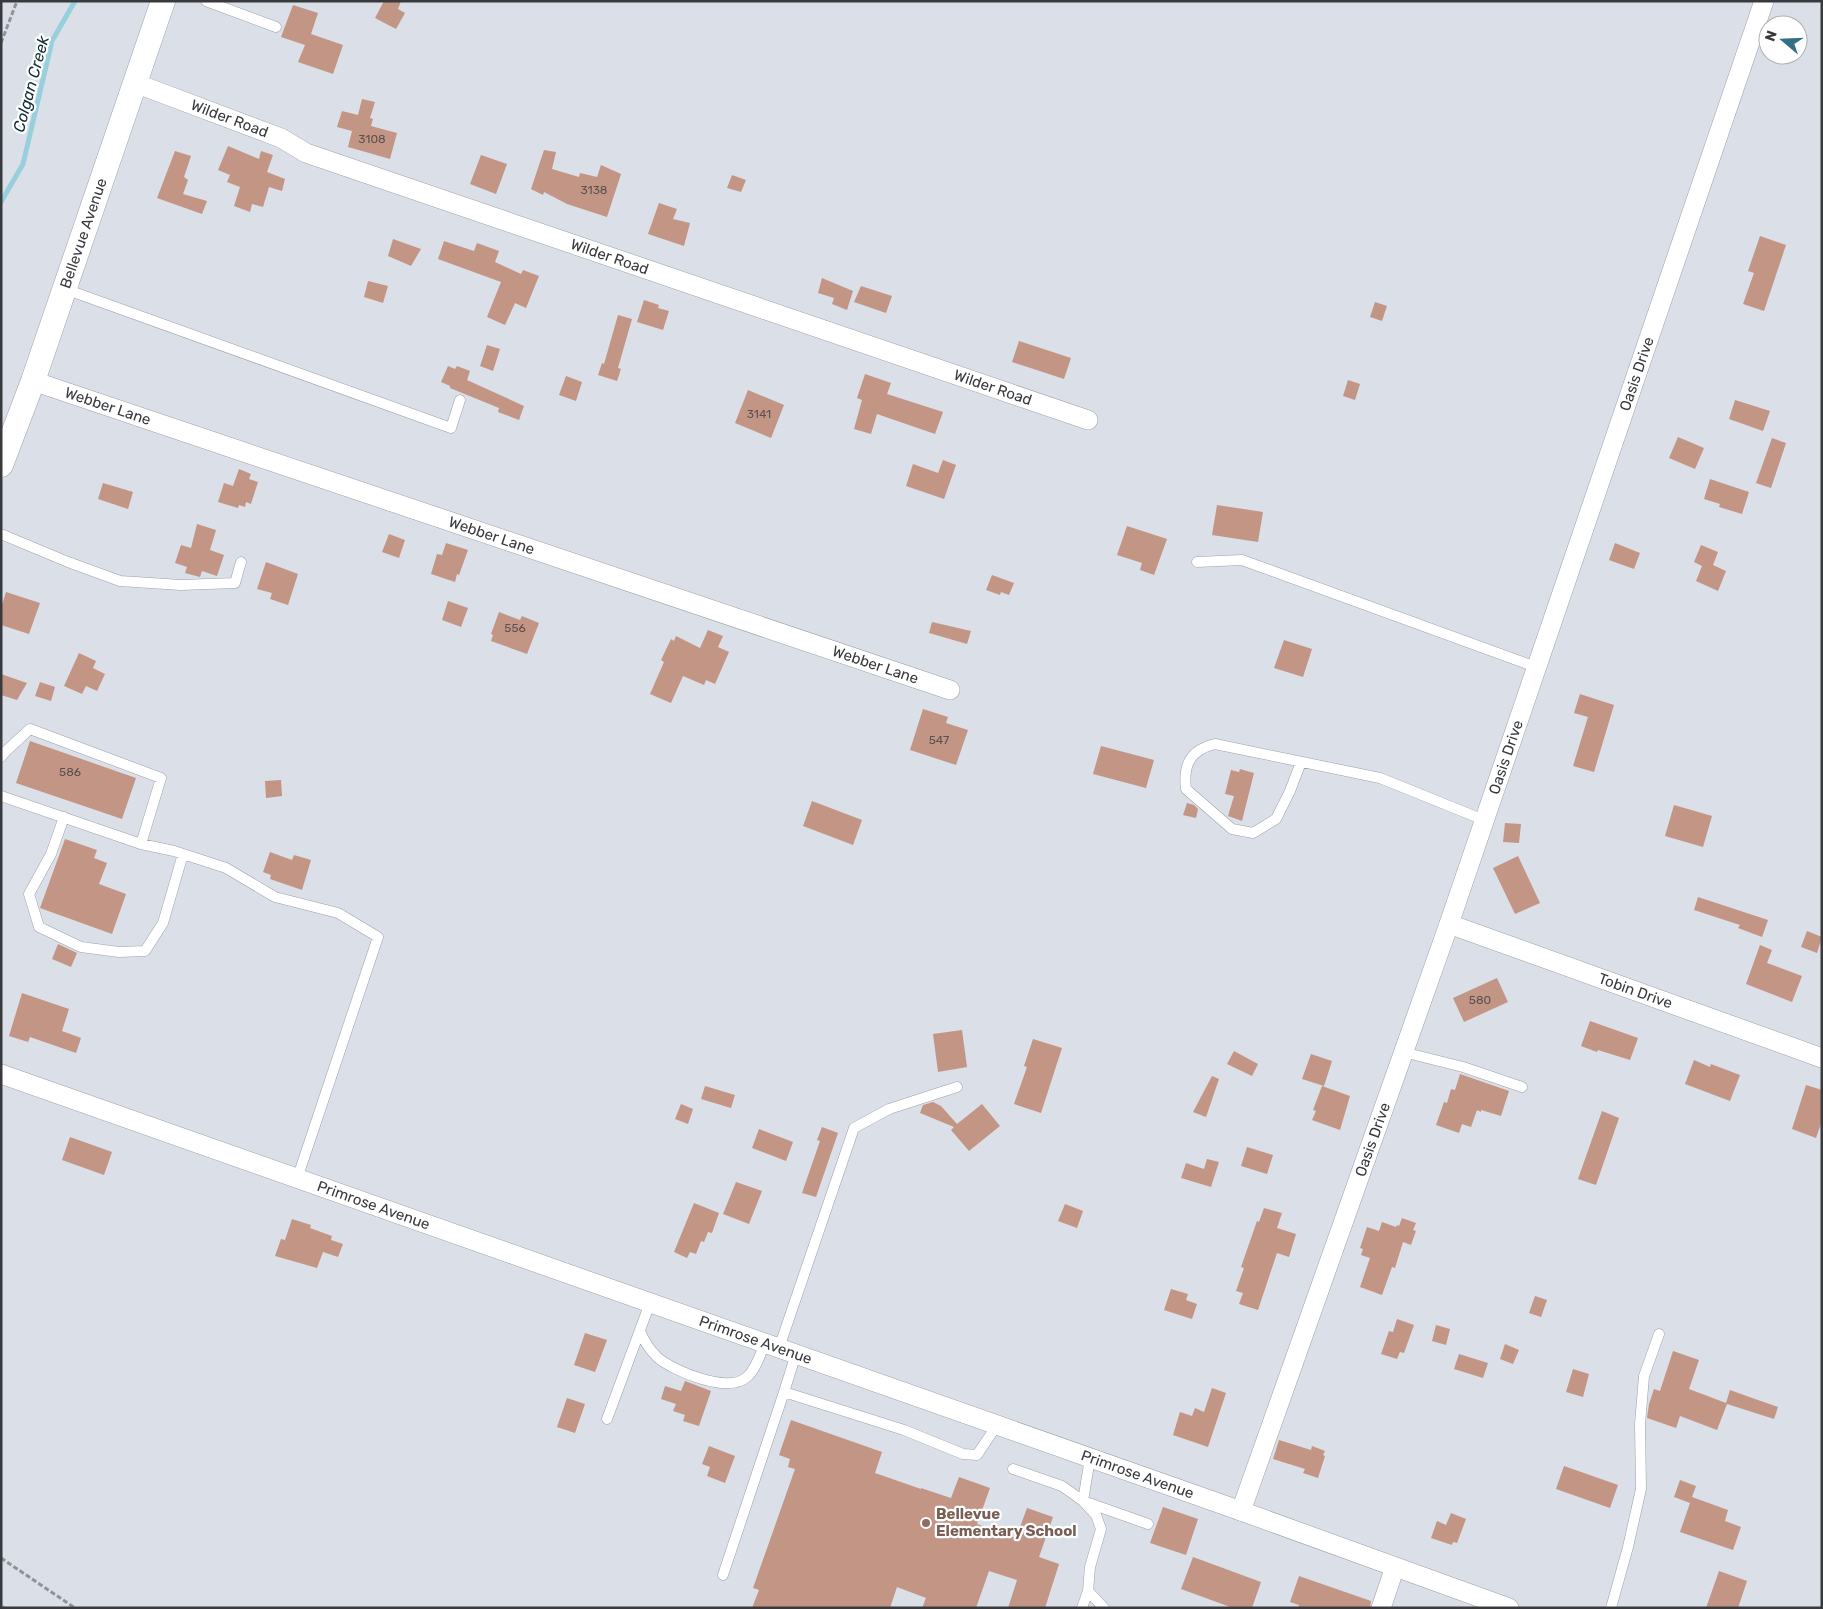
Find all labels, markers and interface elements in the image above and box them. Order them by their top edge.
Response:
north arrow [1758,15,1808,65]
text: N [1762,28,1781,43]
water label: Colgan Creek [9,33,53,134]
street label: Wilder Road [188,96,271,141]
house number: 3108 [358,132,386,146]
street label: Bellevue Avenue [56,176,111,291]
house number: 3138 [581,183,607,197]
street label: Wilder Road [568,235,651,278]
street label: Oasis Drive [1616,334,1658,413]
street label: Wilder Road [952,366,1034,409]
street label: Webber Lane [62,383,153,429]
house number: 3141 [747,407,771,421]
street label: Webber Lane [446,513,537,558]
house number: 556 [504,621,526,635]
street label: Webber Lane [830,642,921,688]
street label: Oasis Drive [1485,718,1527,797]
house number: 547 [929,733,949,747]
house number: 586 [59,765,81,779]
street label: Tobin Drive [1596,969,1675,1012]
house number: 580 [1469,993,1491,1007]
street label: Oasis Drive [1351,1100,1394,1179]
street label: Primrose Avenue [315,1177,432,1233]
street label: Primrose Avenue [697,1312,814,1368]
street label: Primrose Avenue [1079,1446,1196,1503]
place label: Bellevue Elementary School [936,1505,1077,1540]
marker: Bellevue Elementary School [920,1517,932,1529]

